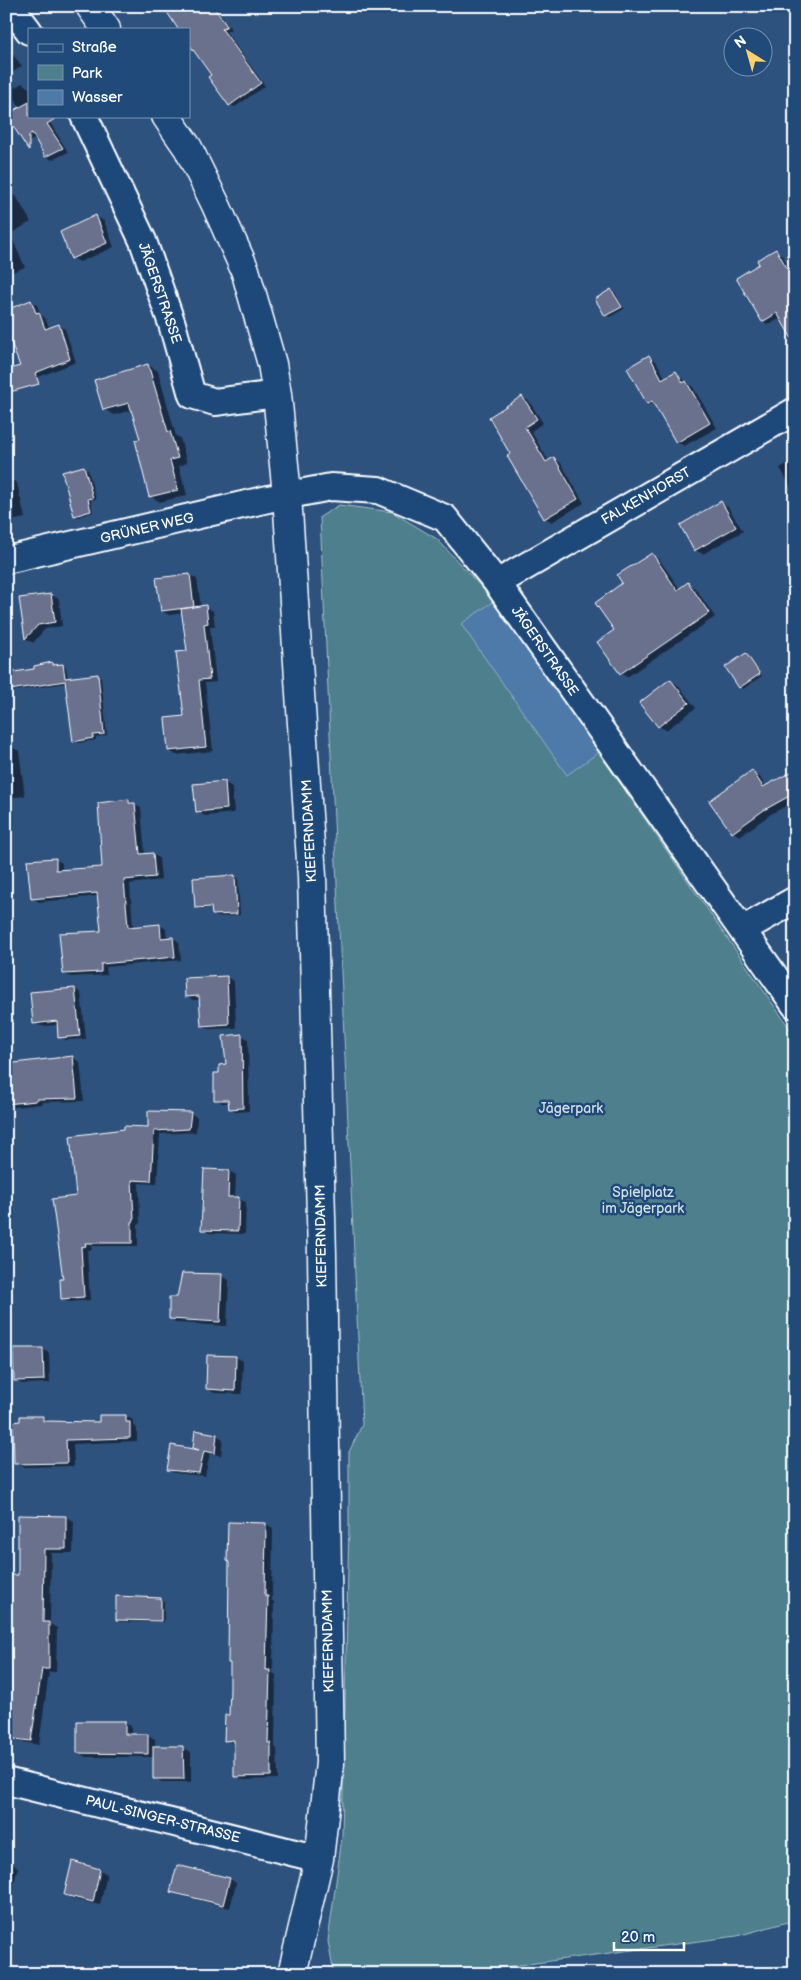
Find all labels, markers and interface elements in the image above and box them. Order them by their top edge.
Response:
legend [28,28,190,118]
north arrow [724,28,774,78]
text: N [731,32,750,52]
text: Straße [72,38,117,57]
text: Park [72,64,103,83]
text: Wasser [72,88,123,107]
street label: JÄGERSTRASSE [135,240,185,346]
street label: FALKENHORST [598,463,694,529]
street label: GRÜNER WEG [98,508,196,547]
street label: JÄGERSTRASSE [508,603,582,699]
street label: KIEFERNDAMM [298,779,320,883]
park label: Jägerpark [539,1100,603,1117]
street label: KIEFERNDAMM [312,1184,330,1288]
park label: Spielplatz im Jägerpark [602,1184,684,1217]
street label: KIEFERNDAMM [319,1589,337,1693]
street label: PAUL-SINGER-STRASSE [84,1792,242,1846]
scale bar [614,1920,684,1952]
text: 20 m [621,1928,655,1947]

